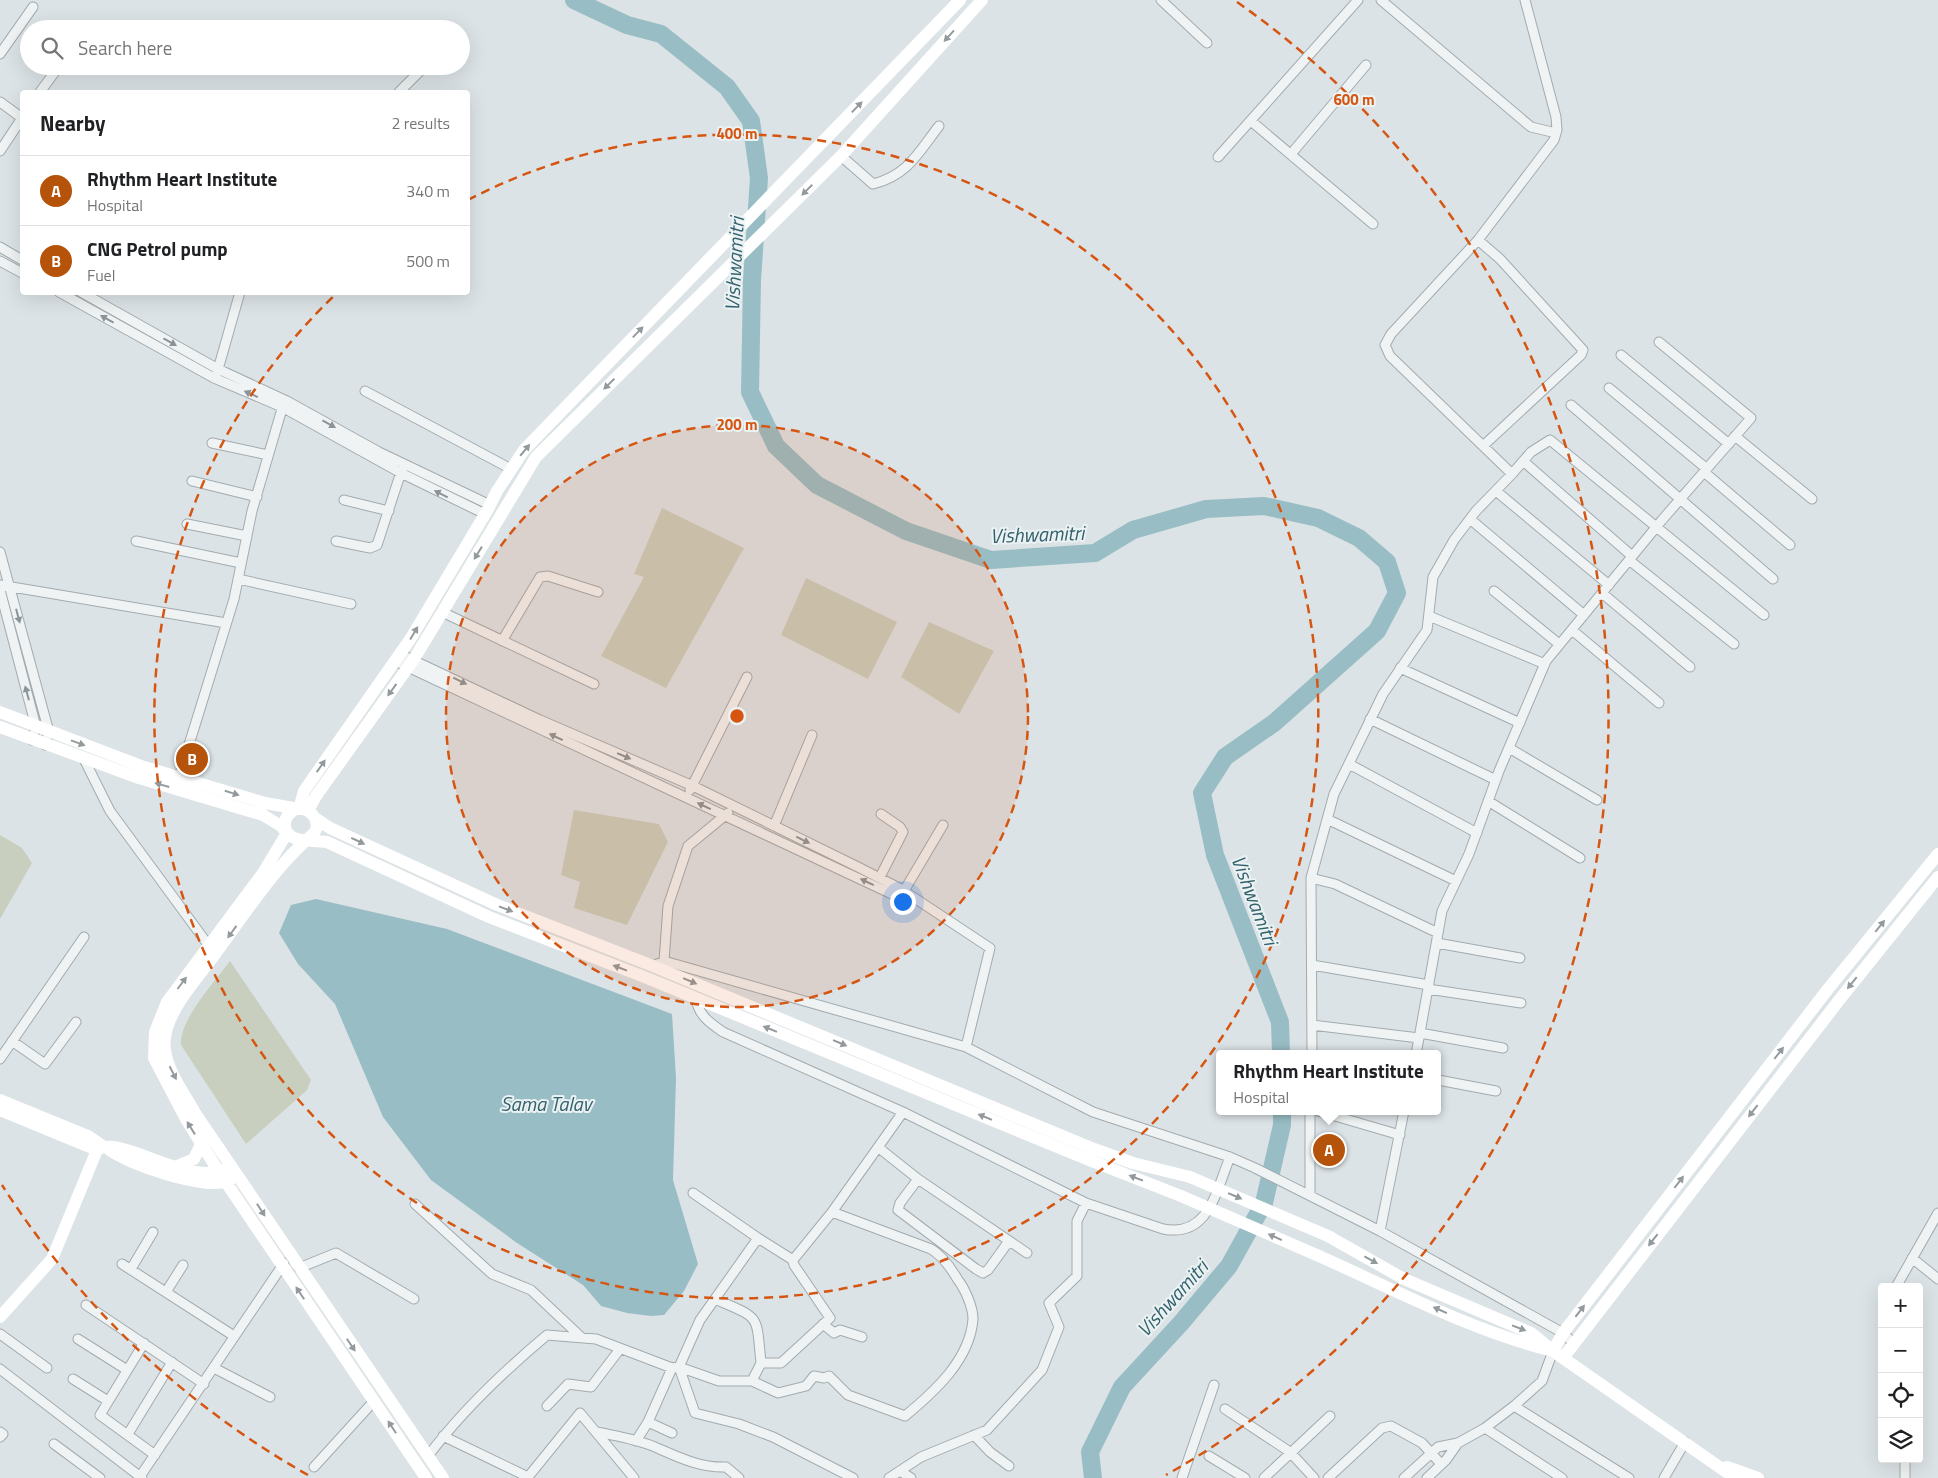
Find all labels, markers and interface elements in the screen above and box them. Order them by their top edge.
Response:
search box [20,20,470,75]
one-way arrow [943,30,955,42]
text: Search here [78,33,172,62]
icon: search [38,34,66,62]
text: 600 m [1333,88,1375,111]
one-way arrow [851,102,863,114]
text: Nearby [40,107,105,139]
text: 2 results [391,111,450,135]
text: 400 m [716,122,758,145]
text: Rhythm Heart Institute [87,164,277,193]
text: A [51,179,61,203]
text: 340 m [406,179,450,203]
one-way arrow [801,184,813,196]
text: Hospital [87,193,143,217]
water label: Vishwamitri [716,213,752,312]
text: CNG Petrol pump [87,234,228,263]
text: B [51,249,61,273]
text: 500 m [406,249,450,273]
text: Fuel [87,263,115,287]
one-way arrow [100,315,114,323]
one-way arrow [632,327,644,339]
one-way arrow [163,337,176,346]
one-way arrow [603,378,615,390]
one-way arrow [244,389,258,397]
text: 200 m [716,413,758,436]
one-way arrow [323,420,336,429]
one-way arrow [520,443,531,456]
one-way arrow [434,490,448,498]
water label: Vishwamitri [989,517,1088,551]
one-way arrow [474,546,483,559]
one-way arrow [14,608,22,623]
one-way arrow [409,627,418,640]
one-way arrow [453,678,467,686]
one-way arrow [386,683,397,696]
one-way arrow [23,685,31,700]
centre of rings [728,707,746,725]
one-way arrow [549,733,563,741]
one-way arrow [71,739,86,747]
pin: B [176,740,208,778]
one-way arrow [617,753,631,761]
one-way arrow [316,760,326,773]
one-way arrow [154,781,169,789]
one-way arrow [225,789,240,797]
one-way arrow [697,802,711,810]
one-way arrow [796,836,810,844]
one-way arrow [351,837,365,845]
water label: Vishwamitri [1224,850,1287,952]
one-way arrow [860,878,874,886]
your location [890,889,916,915]
one-way arrow [499,905,514,913]
one-way arrow [1874,920,1885,933]
one-way arrow [227,925,237,939]
one-way arrow [612,963,627,971]
one-way arrow [1847,976,1858,989]
one-way arrow [176,977,187,990]
one-way arrow [683,977,698,985]
one-way arrow [762,1025,777,1033]
one-way arrow [833,1039,848,1047]
one-way arrow [1773,1047,1784,1060]
popup [1216,1050,1441,1115]
text: Rhythm Heart Institute [1233,1056,1424,1085]
one-way arrow [169,1066,177,1080]
text: Hospital [1233,1085,1289,1109]
water label: Sama Talav [500,1088,593,1119]
one-way arrow [1747,1104,1758,1117]
one-way arrow [978,1113,992,1121]
one-way arrow [187,1122,196,1135]
pin: A [1313,1131,1345,1169]
one-way arrow [1128,1174,1143,1182]
one-way arrow [1674,1176,1685,1189]
one-way arrow [1228,1193,1242,1201]
one-way arrow [256,1203,265,1216]
one-way arrow [1268,1232,1282,1240]
one-way arrow [1648,1233,1658,1247]
water label: Vishwamitri [1129,1250,1217,1343]
one-way arrow [1364,1256,1378,1264]
map controls [1878,1283,1923,1463]
button: + [1878,1283,1923,1328]
one-way arrow [295,1286,305,1300]
one-way arrow [1433,1305,1447,1313]
one-way arrow [1575,1305,1586,1318]
one-way arrow [1511,1324,1526,1332]
button: − [1878,1328,1923,1373]
one-way arrow [346,1338,356,1351]
button: locate [1878,1373,1923,1418]
button: layers [1878,1418,1923,1463]
one-way arrow [387,1421,396,1434]

